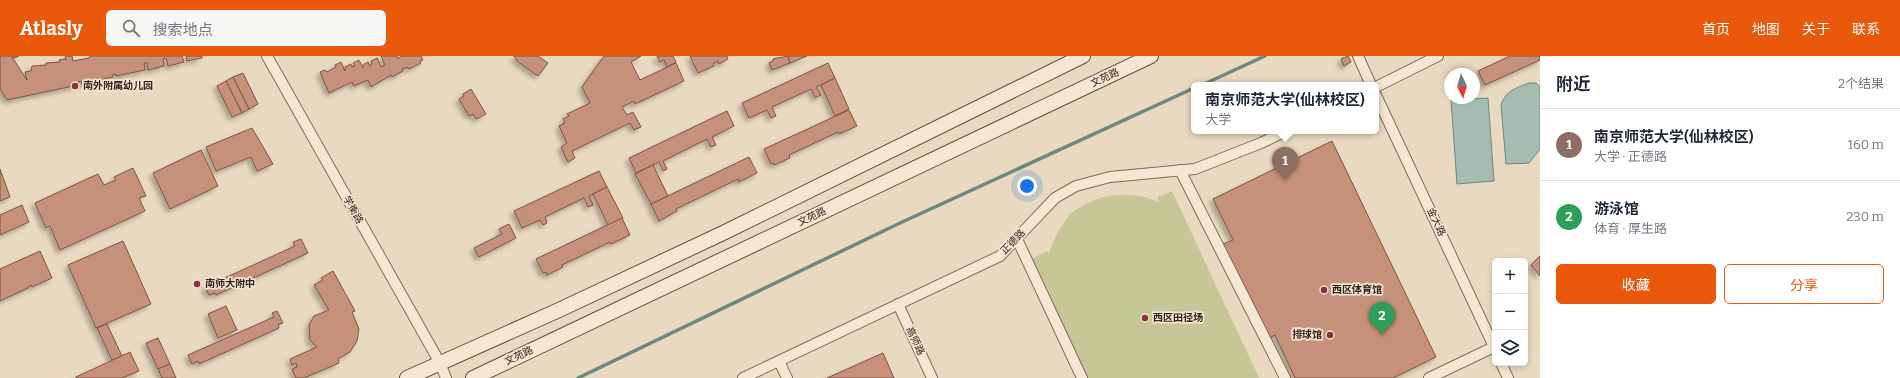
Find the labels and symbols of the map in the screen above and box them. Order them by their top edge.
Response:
street label: 文苑路 [1089,66,1121,90]
north arrow [1444,68,1480,104]
place label: 南外附属幼儿园 [83,79,153,92]
marker: 南外附属幼儿园 [70,81,80,91]
pin: 1 [1272,147,1298,180]
your location [1017,176,1037,196]
street label: 学衡路 [340,194,366,226]
street label: 文苑路 [796,205,828,229]
street label: 金大路 [1424,206,1448,238]
street label: 正德路 [998,227,1028,257]
place label: 南师大附中 [205,278,255,290]
marker: 南师大附中 [192,279,202,289]
place label: 西区体育馆 [1332,284,1382,296]
marker: 西区体育馆 [1319,285,1329,295]
pin: 2 [1369,302,1395,335]
place label: 西区田径场 [1153,312,1203,324]
marker: 西区田径场 [1140,313,1150,323]
street label: 高师路 [903,325,927,357]
place label: 排球馆 [1292,329,1322,341]
marker: 排球馆 [1325,330,1335,340]
street label: 文苑路 [503,344,535,368]

